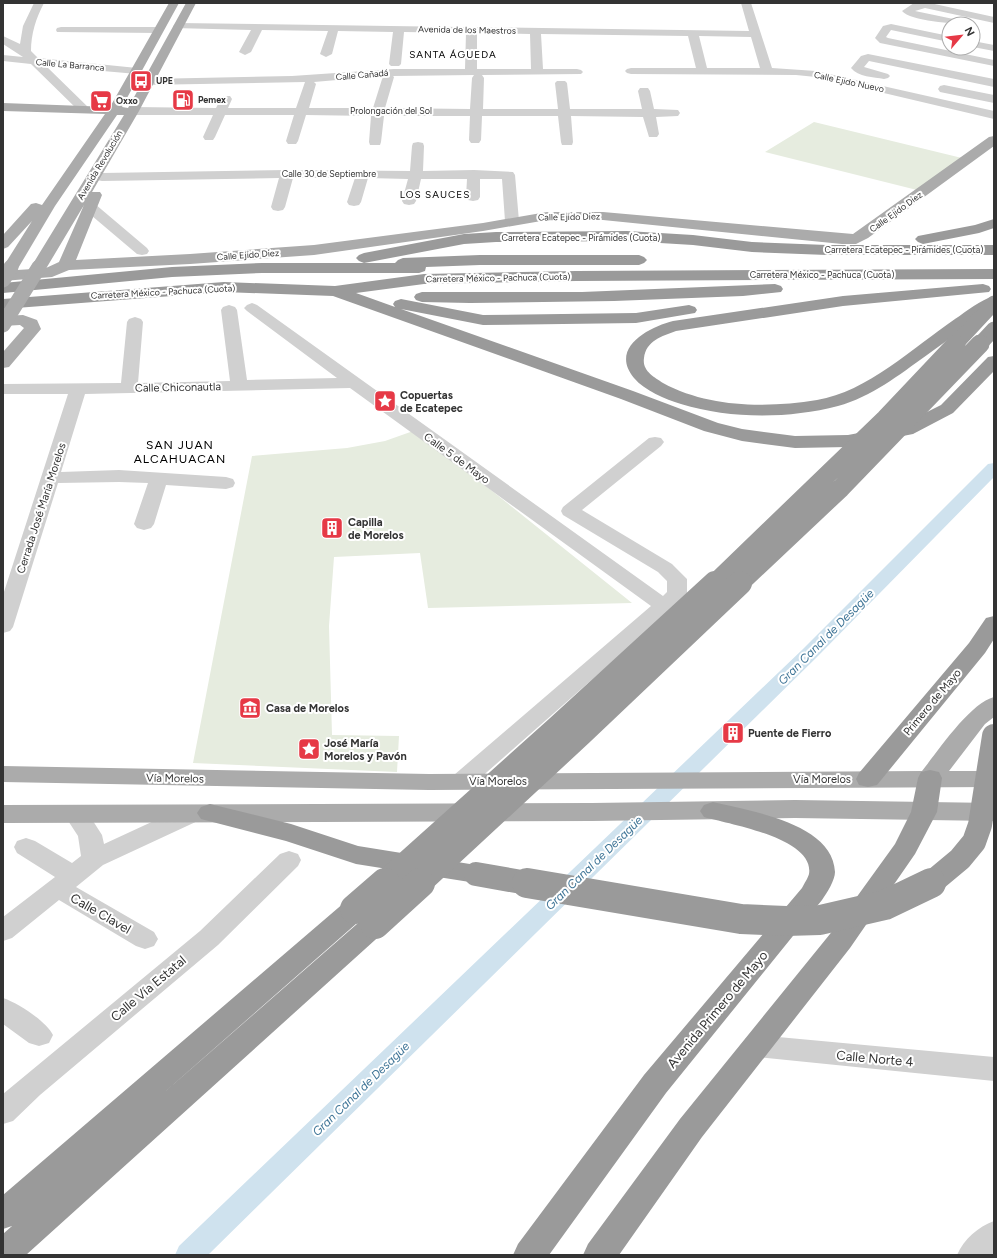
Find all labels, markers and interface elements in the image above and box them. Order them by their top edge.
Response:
north arrow [941,16,981,56]
street label: Avenida de los Maestros [418,23,516,36]
text: N [962,25,977,38]
district label: SANTA ÁGUEDA [409,48,497,61]
street label: Calle La Barranca [35,56,105,73]
street label: Calle Cañadá [335,67,389,82]
bus stop icon: UPE [128,68,154,94]
street label: Calle Ejido Nuevo [813,69,885,94]
place label: UPE [156,75,173,86]
fuel station icon: Pemex [170,87,196,113]
supermarket icon: Oxxo [88,88,114,114]
place label: Pemex [198,94,226,105]
place label: Oxxo [116,95,138,106]
street label: Prolongación del Sol [350,105,432,116]
street label: Avenida Revolución [74,128,125,201]
street label: Calle 30 de Septiembre [282,168,376,179]
district label: LOS SAUCES [400,188,470,201]
street label: Calle Ejido Diez [867,188,925,234]
street label: Calle Ejido Diez [538,210,601,223]
street label: Carretera Ecatepec - Pirámides (Cuota) [502,232,660,243]
street label: Carretera Ecatepec - Pirámides (Cuota) [825,244,983,255]
street label: Calle Ejido Diez [216,247,280,262]
street label: Carretera México - Pachuca (Cuota) [750,269,894,280]
street label: Carretera México - Pachuca (Cuota) [426,271,570,284]
street label: Carretera México - Pachuca (Cuota) [90,282,236,301]
street label: Calle Chiconautla [135,380,221,395]
place icon: Copuertas de Ecatepec [372,388,398,414]
place label: Copuertas de Ecatepec [400,389,463,415]
street label: Calle 5 de Mayo [421,430,492,487]
district label: SAN JUAN ALCAHUACAN [134,438,226,466]
street label: Cerrada José María Morelos [14,441,69,575]
building icon: Capilla de Morelos [319,515,345,541]
place label: Capilla de Morelos [348,516,404,542]
water label: Gran Canal de Desagüe [775,586,877,688]
street label: Primero de Mayo [901,666,964,738]
museum icon: Casa de Morelos [237,695,263,721]
place label: Casa de Morelos [266,702,349,715]
building icon: Puente de Fierro [720,720,746,746]
place label: Puente de Fierro [748,727,832,740]
place icon: José María Morelos y Pavón [296,736,322,762]
place label: José María Morelos y Pavón [324,737,407,763]
street label: Vía Morelos [146,771,204,786]
street label: Vía Morelos [793,773,851,786]
street label: Vía Morelos [469,775,527,788]
water label: Gran Canal de Desagüe [543,813,646,913]
street label: Calle Clavel [68,890,134,937]
street label: Avenida Primero de Mayo [664,948,771,1071]
street label: Calle Vía Estatal [108,953,189,1024]
water label: Gran Canal de Desagüe [310,1039,413,1139]
street label: Calle Norte 4 [836,1048,914,1069]

